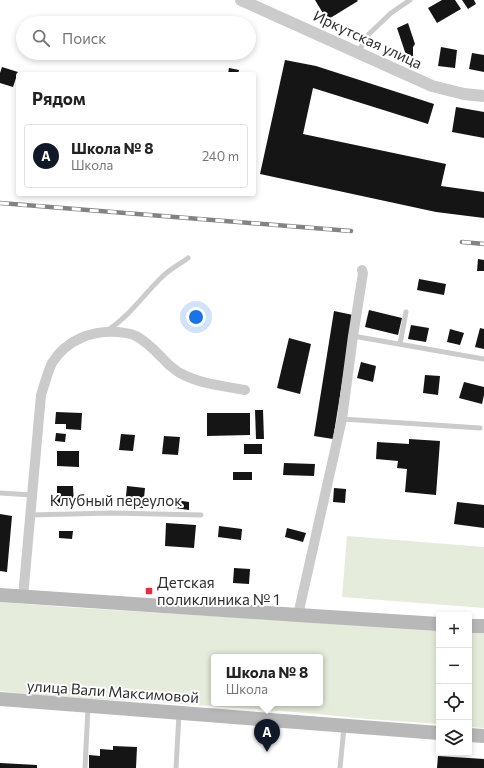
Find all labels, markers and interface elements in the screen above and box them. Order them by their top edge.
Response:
street label: Иркутская улица [311,6,425,72]
search box [16,16,256,60]
icon: search [30,27,52,49]
text: Поиск [62,29,106,47]
text: Рядом [32,88,86,109]
text: Школа № 8 [71,139,153,157]
text: A [41,148,51,164]
text: 240 m [202,148,239,164]
text: Школа [71,157,113,173]
your location [186,307,206,327]
street label: Клубный переулок [50,491,182,509]
place label: Детская поликлиника № 1 [157,573,280,608]
marker: Детская поликлиника № 1 [144,586,154,596]
map controls [436,612,472,756]
button: + [436,612,472,648]
button: − [436,648,472,684]
popup [211,654,323,706]
text: Школа № 8 [226,663,308,681]
street label: улица Вали Максимовой [26,676,200,706]
text: Школа [226,681,268,697]
button: locate [436,684,472,720]
pin: A [254,719,280,752]
button: layers [436,720,472,756]

